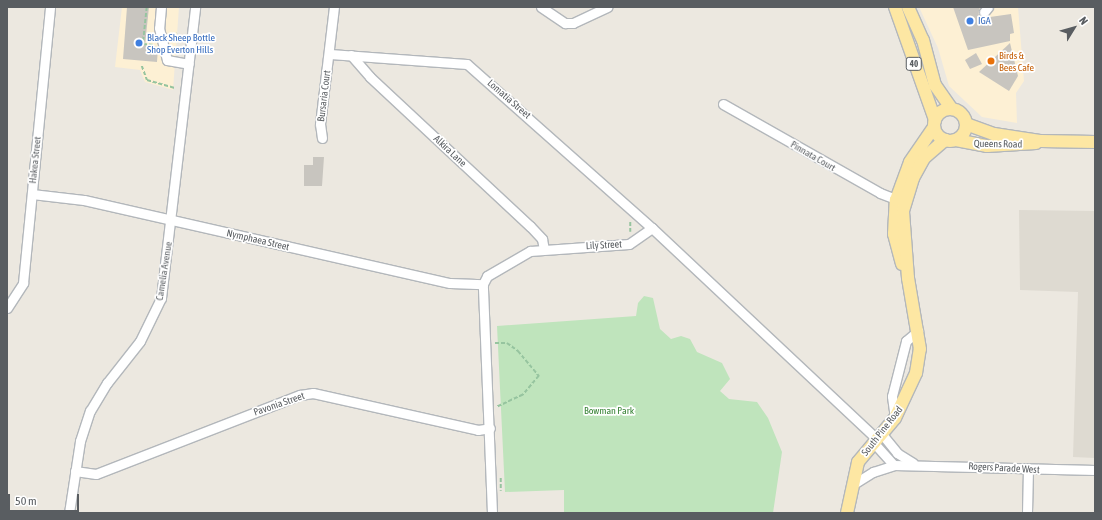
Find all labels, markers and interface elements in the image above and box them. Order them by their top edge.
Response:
north arrow [1054,8,1094,48]
place label: IGA [978,15,991,27]
text: N [1077,15,1090,27]
marker: IGA [965,16,975,26]
place label: Black Sheep Bottle Shop Everton Hills [147,31,215,54]
marker: Black Sheep Bottle Shop Everton Hills [134,38,144,48]
place label: Birds & Bees Cafe [999,49,1034,72]
marker: Birds & Bees Cafe [986,56,996,66]
road number: 40 [905,57,923,71]
street label: Bursaria Court [315,70,333,122]
street label: Lomatia Street [485,77,533,121]
street label: Alkira Lane [431,133,469,169]
street label: Hakea Street [27,136,43,184]
street label: Pinnata Court [788,138,838,174]
street label: Queens Road [974,138,1022,150]
street label: Nymphaea Street [225,227,291,253]
street label: Lily Street [586,238,622,252]
street label: Camelia Avenue [153,241,175,301]
street label: Pavonia Street [252,390,306,418]
street label: South Pine Road [859,404,905,458]
park label: Bowman Park [584,405,634,417]
street label: Rogers Parade West [968,460,1040,476]
scale bar [10,486,81,512]
text: 50 m [15,494,37,508]

